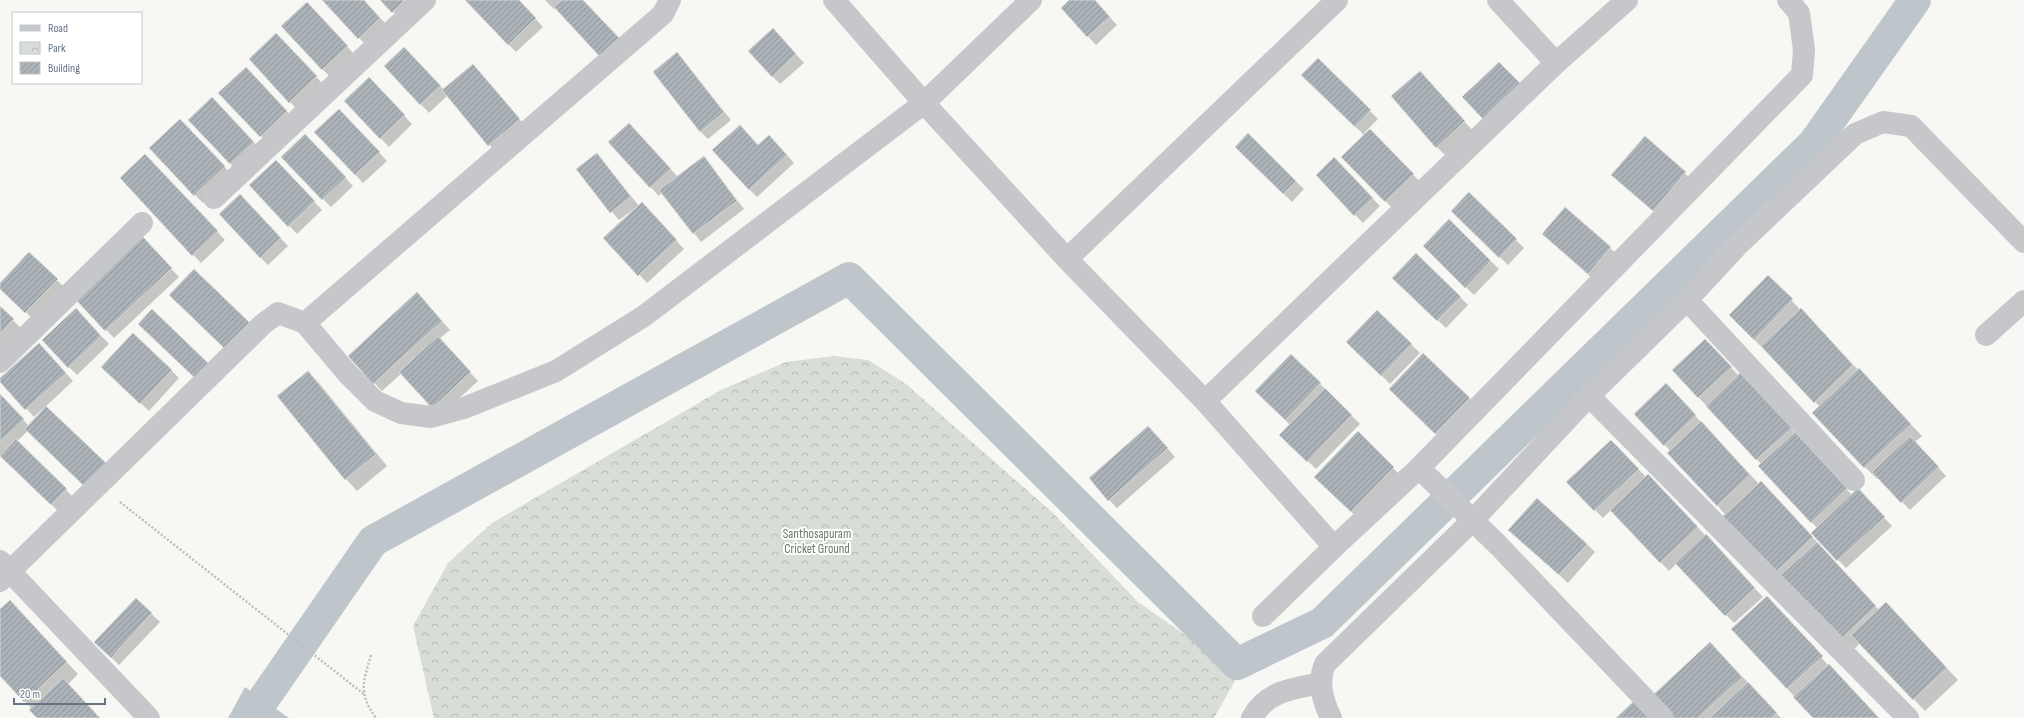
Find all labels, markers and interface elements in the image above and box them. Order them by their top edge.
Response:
legend [12,12,142,84]
text: Road [48,21,68,36]
text: Park [48,41,66,56]
text: Building [48,61,80,76]
park label: Santhosapuram Cricket Ground [783,526,851,557]
scale bar [14,680,105,706]
text: 20 m [20,687,40,702]

